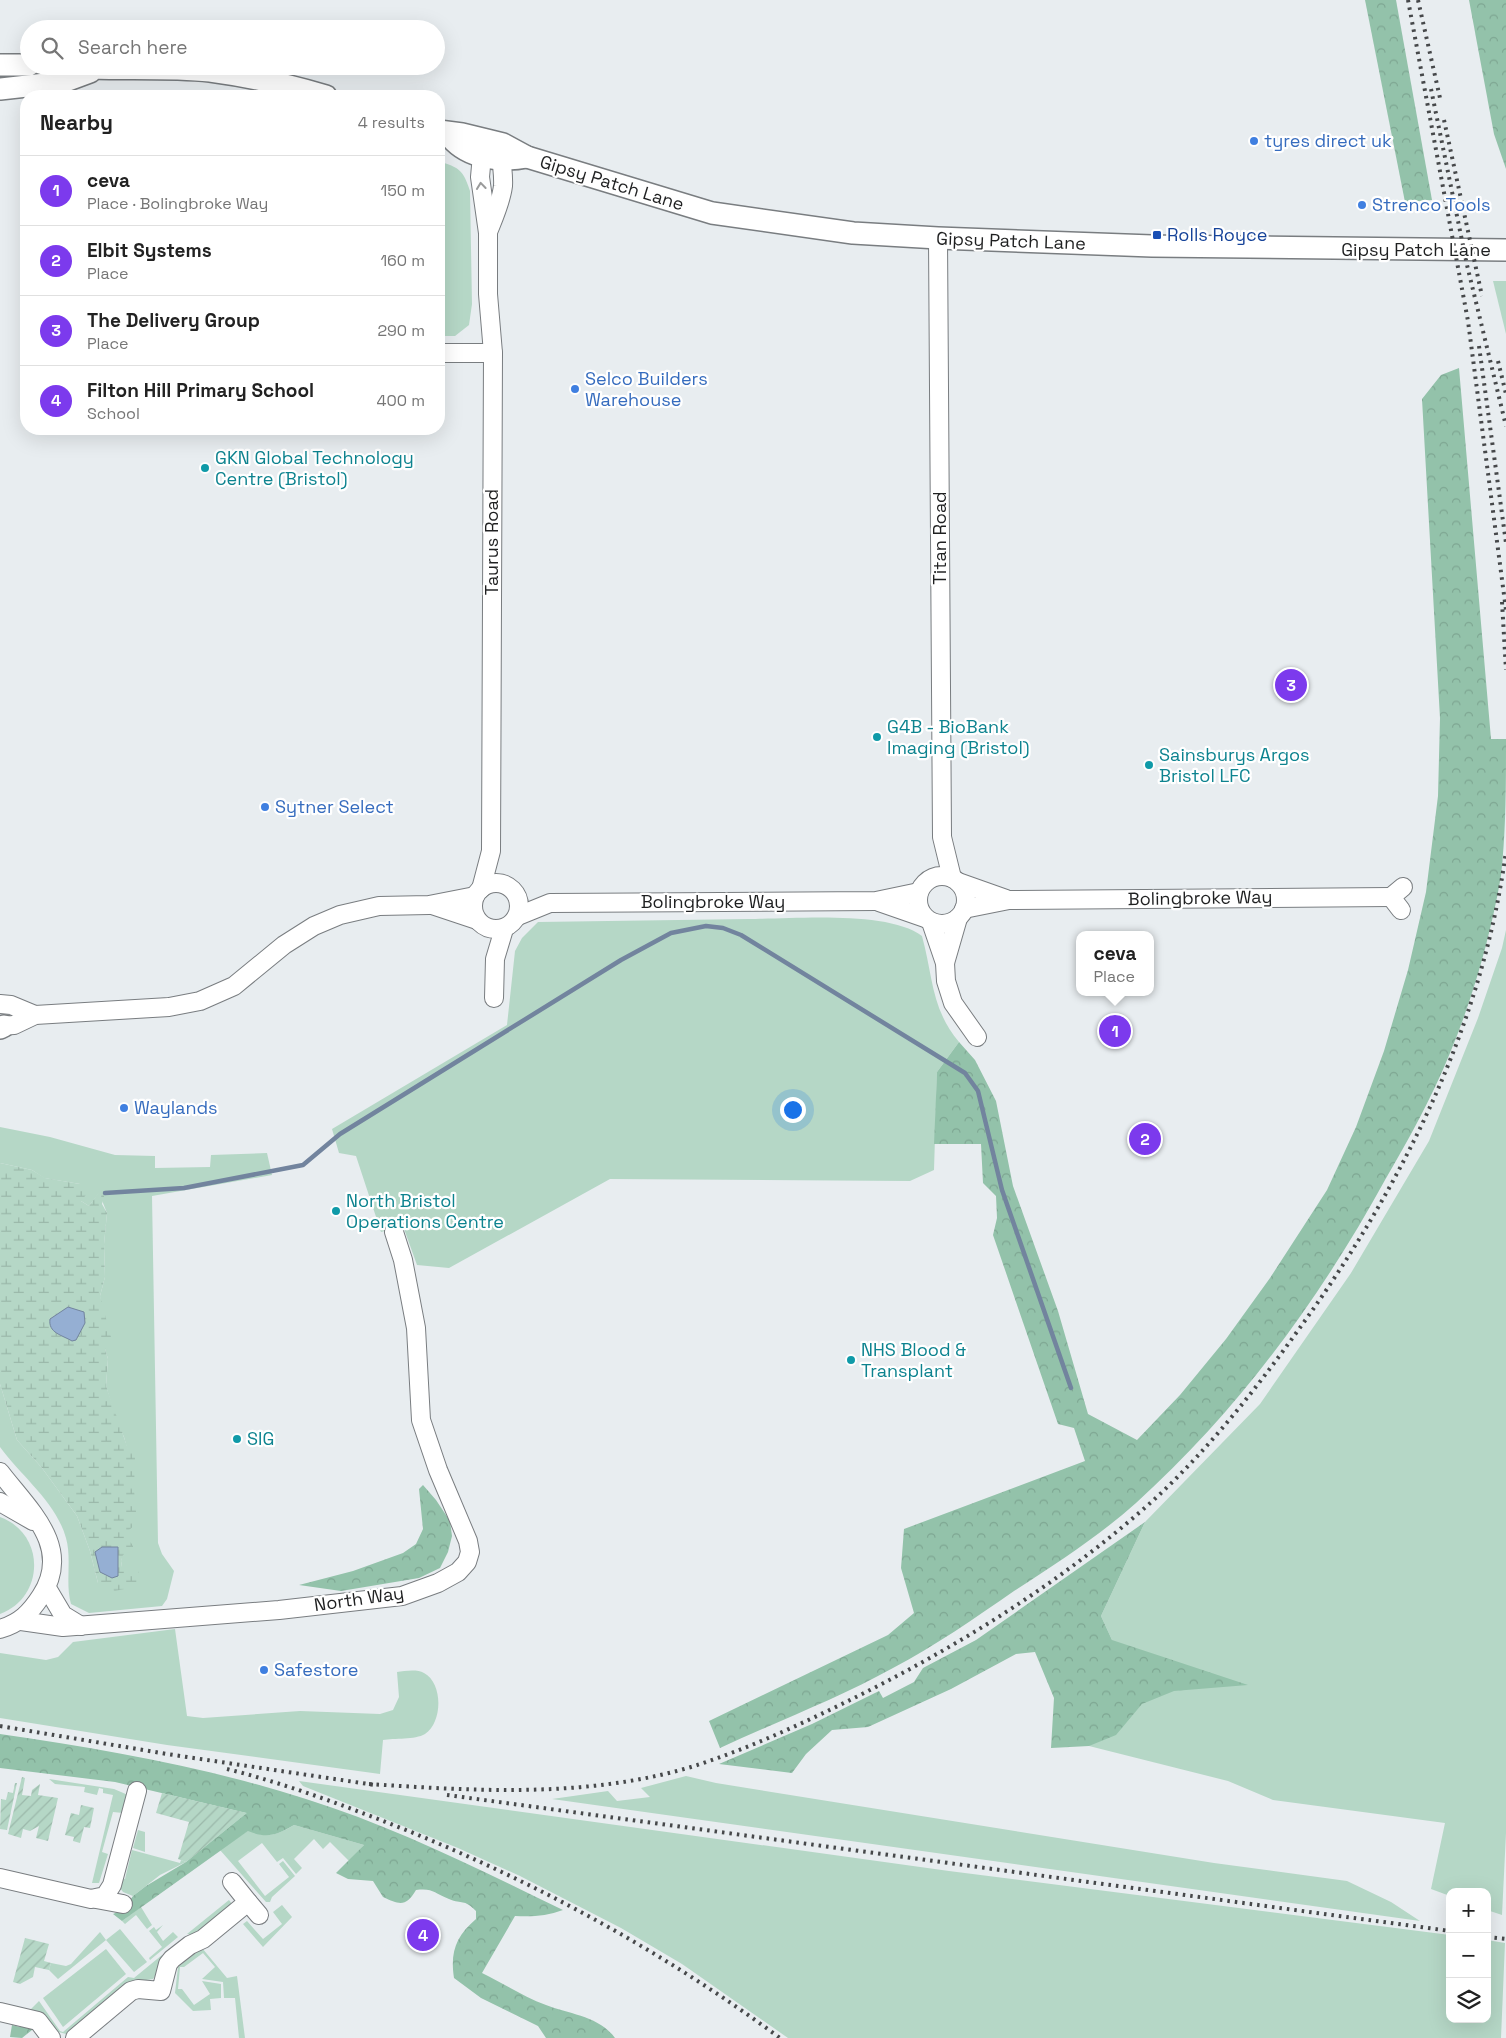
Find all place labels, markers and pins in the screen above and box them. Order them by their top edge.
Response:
place label: tyres direct uk [1264,129,1392,152]
marker: tyres direct uk [1248,135,1260,147]
place label: Strenco Tools [1372,193,1490,216]
marker: Strenco Tools [1356,199,1368,211]
place label: Rolls Royce [1167,223,1267,246]
marker: Rolls Royce [1151,229,1163,241]
place label: Selco Builders Warehouse [585,367,708,411]
marker: Selco Builders Warehouse [569,383,581,395]
place label: GKN Global Technology Centre (Bristol) [215,446,414,490]
marker: GKN Global Technology Centre (Bristol) [199,462,211,474]
pin: 3 [1275,666,1307,704]
place label: G4B - BioBank Imaging (Bristol) [887,715,1030,759]
marker: G4B - BioBank Imaging (Bristol) [871,731,883,743]
place label: Sainsburys Argos Bristol LFC [1159,743,1310,787]
marker: Sainsburys Argos Bristol LFC [1143,759,1155,771]
place label: Sytner Select [275,795,394,818]
marker: Sytner Select [259,801,271,813]
pin: 1 [1099,1012,1131,1050]
place label: Waylands [134,1096,218,1119]
marker: Waylands [118,1102,130,1114]
pin: 2 [1129,1120,1161,1158]
place label: North Bristol Operations Centre [346,1189,504,1233]
marker: North Bristol Operations Centre [330,1205,342,1217]
place label: NHS Blood & Transplant [861,1338,966,1382]
marker: NHS Blood & Transplant [845,1354,857,1366]
place label: SIG [247,1427,274,1450]
marker: SIG [231,1433,243,1445]
place label: Safestore [274,1658,358,1681]
marker: Safestore [258,1664,270,1676]
pin: 4 [407,1916,439,1954]

